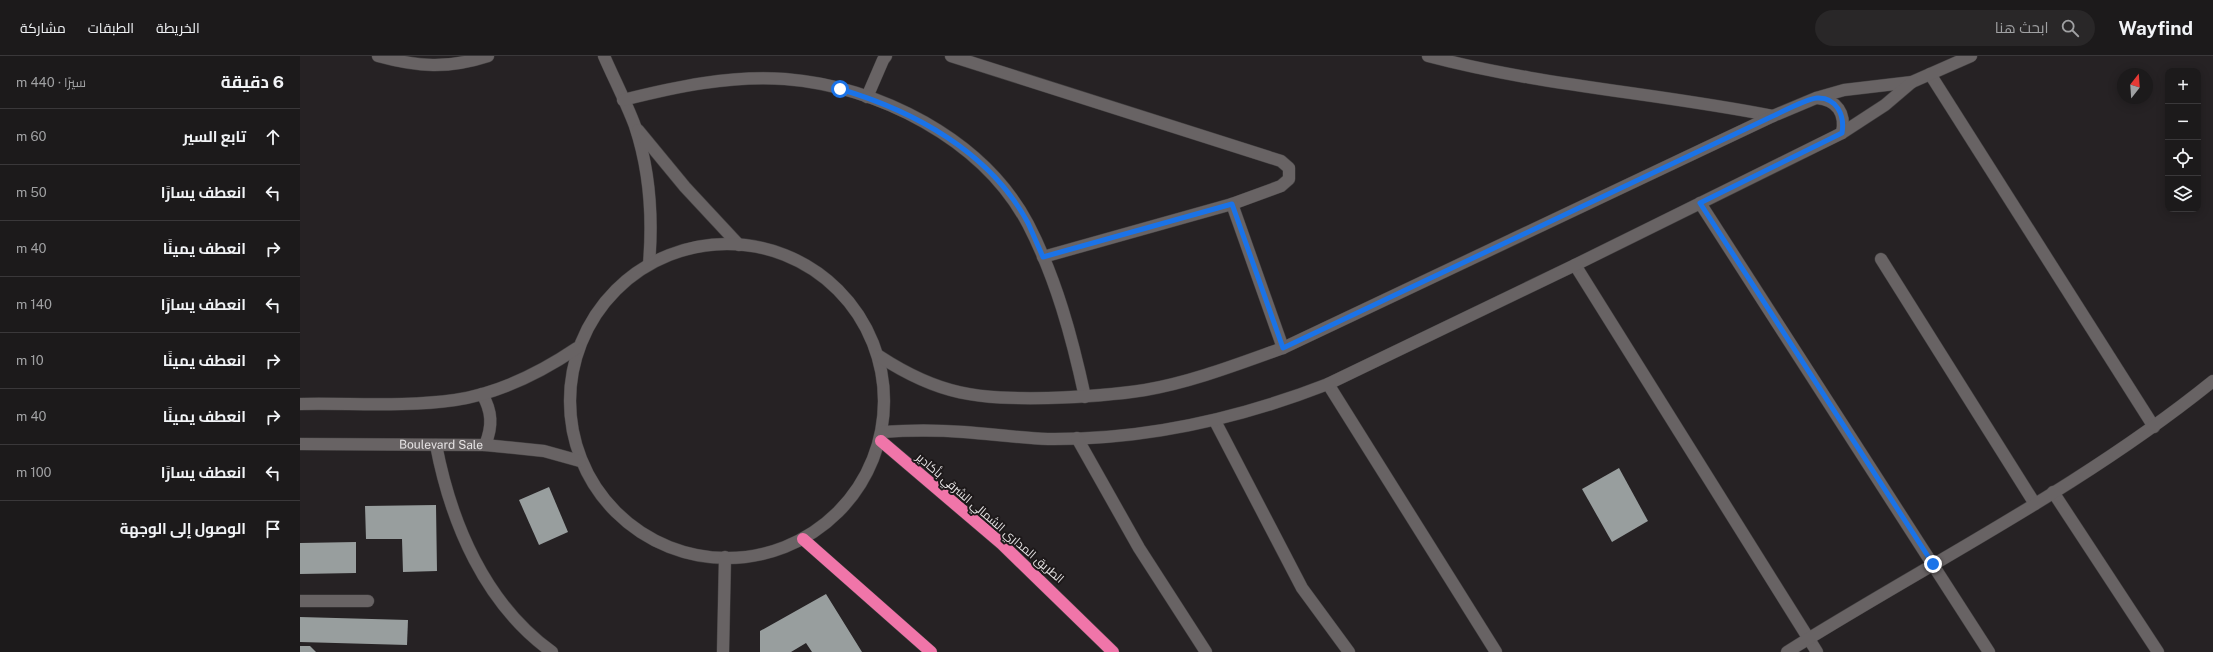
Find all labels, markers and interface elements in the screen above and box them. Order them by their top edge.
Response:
search box [1815,10,2095,46]
icon: search [2059,17,2081,39]
text: Wayfind [2119,17,2193,39]
text: ابحث هنا [1995,19,2049,36]
text: مشاركة [20,20,66,36]
text: الطبقات [88,20,134,36]
text: الخريطة [156,20,200,36]
north arrow [2117,68,2153,104]
map controls [2165,68,2201,212]
button: + [2165,68,2201,104]
text: 6 دقيقة [221,72,284,92]
text: سيرًا · 440 m [16,75,86,90]
route start [831,80,849,98]
button: − [2165,104,2201,140]
icon: ahead [262,126,284,148]
text: تابع السير [183,128,246,145]
text: 60 m [16,129,46,144]
button: locate [2165,140,2201,176]
button: layers [2165,176,2201,212]
icon: left [262,182,284,204]
text: انعطف يسارًا [161,184,246,201]
text: 50 m [16,185,47,200]
icon: right [262,238,284,260]
text: انعطف يمينًا [163,240,246,257]
text: 40 m [16,241,47,256]
icon: left [262,294,284,316]
text: انعطف يسارًا [161,296,246,313]
text: 140 m [16,297,52,312]
icon: right [262,350,284,372]
text: انعطف يمينًا [163,352,246,369]
text: 10 m [16,353,44,368]
icon: right [262,406,284,428]
text: انعطف يمينًا [163,408,246,425]
text: 40 m [16,409,47,424]
street label: Boulevard Sale [399,438,483,452]
street label: الطريق المداري الشمالي الشرقي بأكادير [911,449,1067,588]
icon: left [262,462,284,484]
text: انعطف يسارًا [161,464,246,481]
text: 100 m [16,465,52,480]
icon: arrive [262,518,284,540]
text: الوصول إلى الوجهة [120,520,246,537]
route end [1924,555,1942,573]

